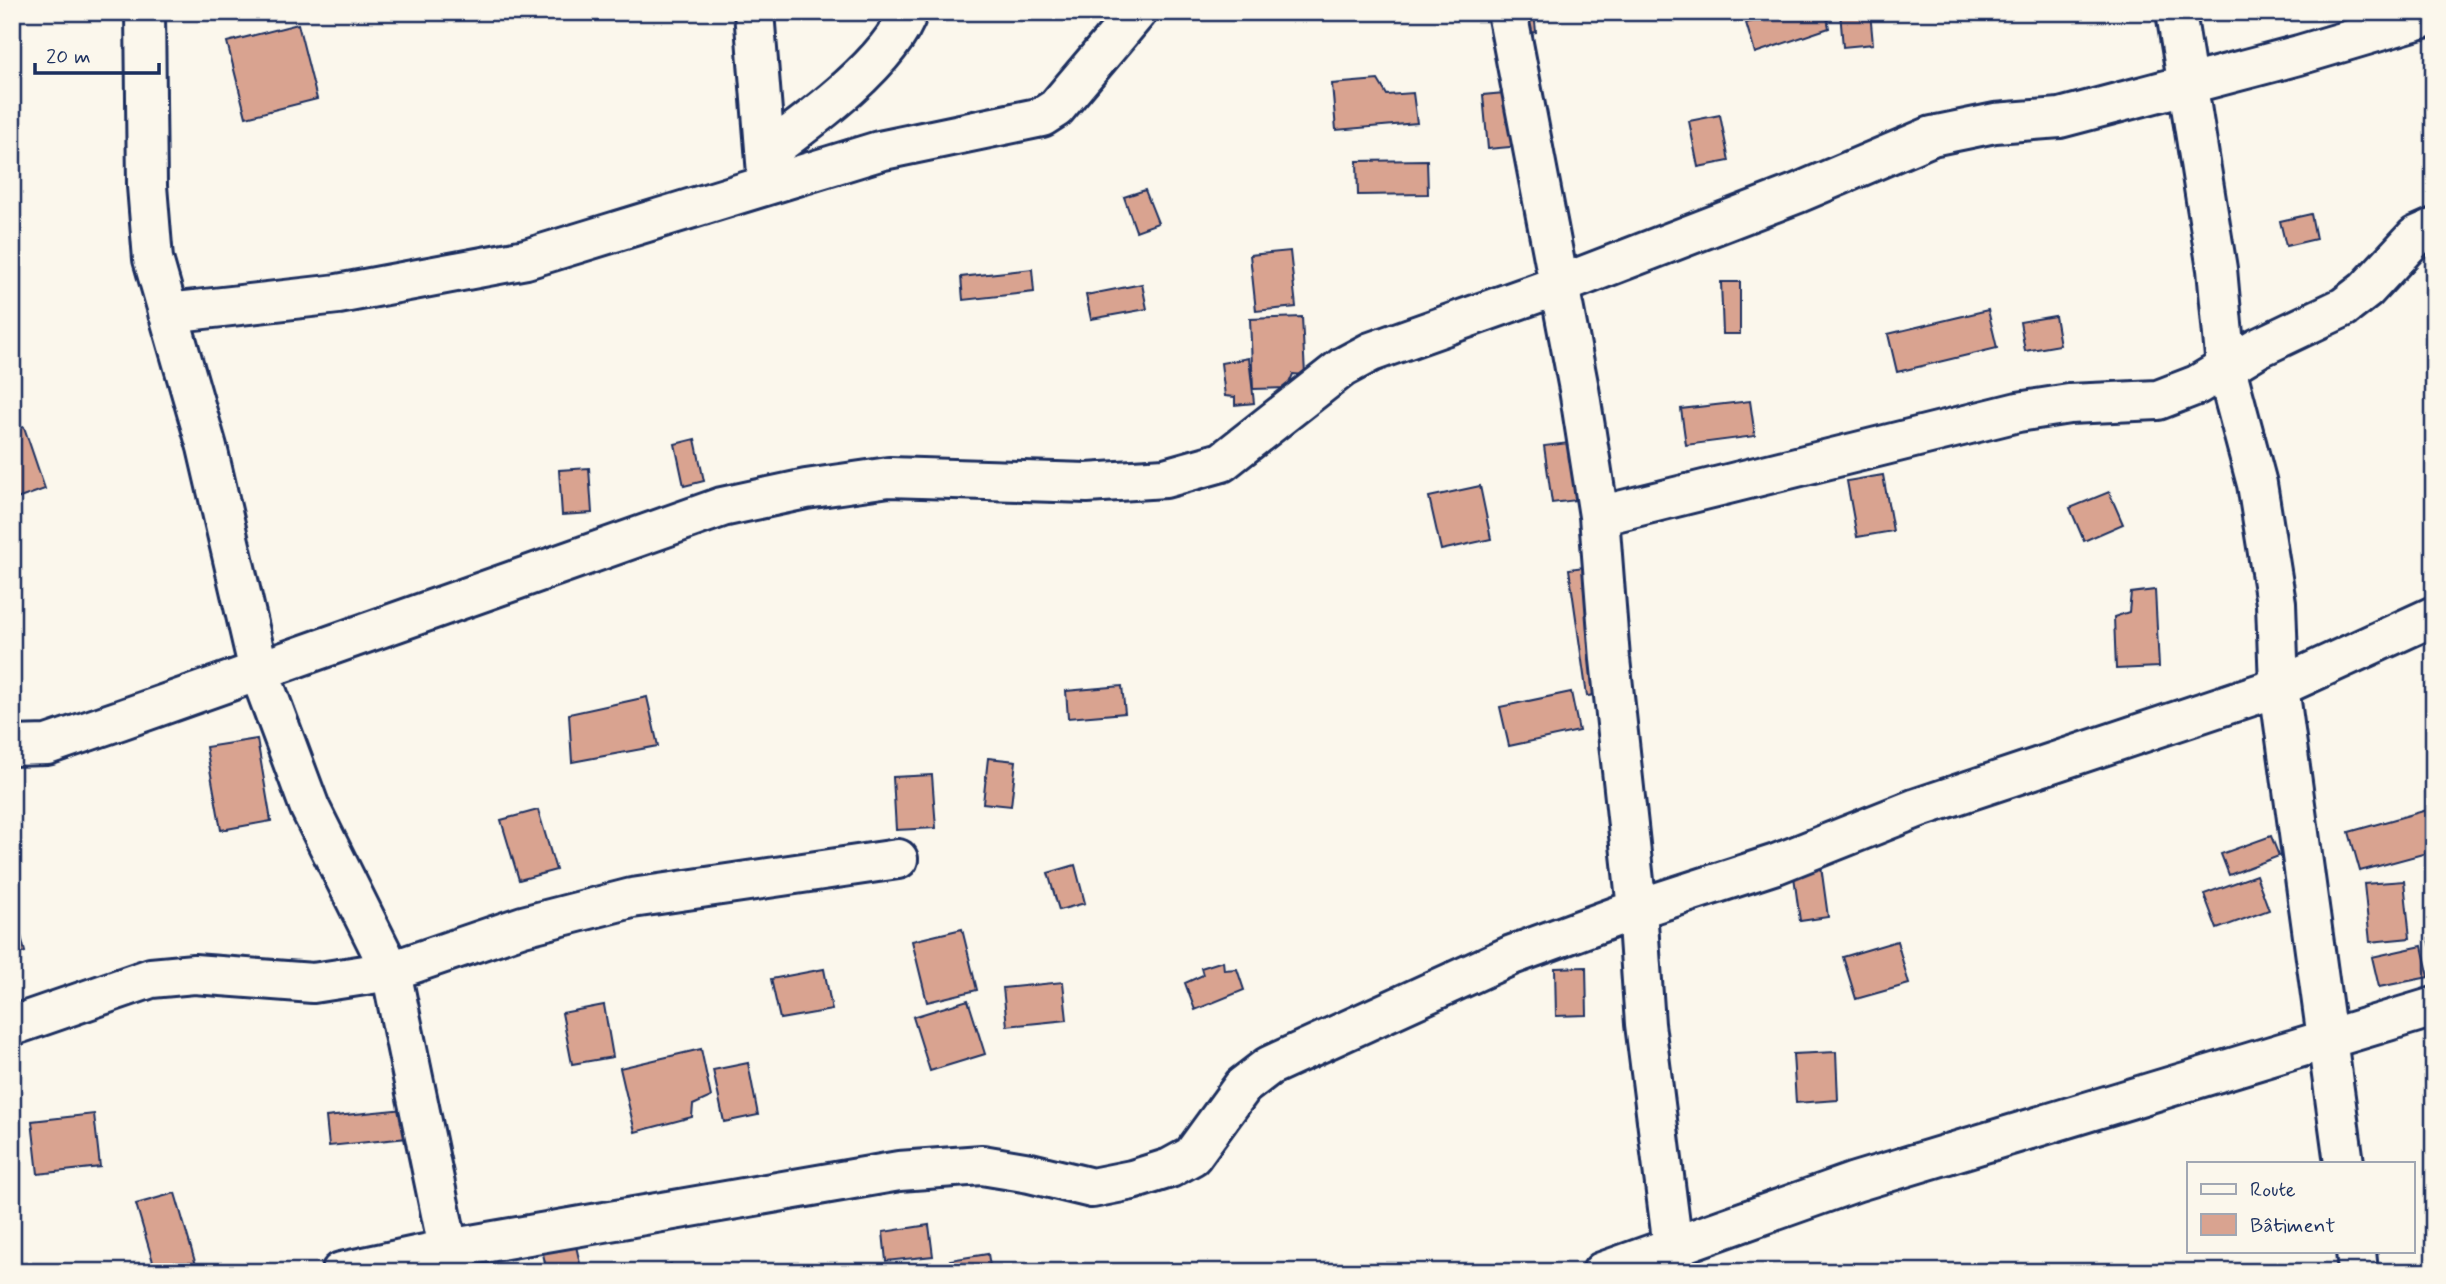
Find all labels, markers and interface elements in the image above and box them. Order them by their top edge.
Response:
scale bar [35,32,159,76]
text: 20 m [46,43,91,71]
legend [2187,1162,2414,1252]
text: Route [2250,1176,2296,1204]
text: Bâtiment [2250,1212,2335,1240]

